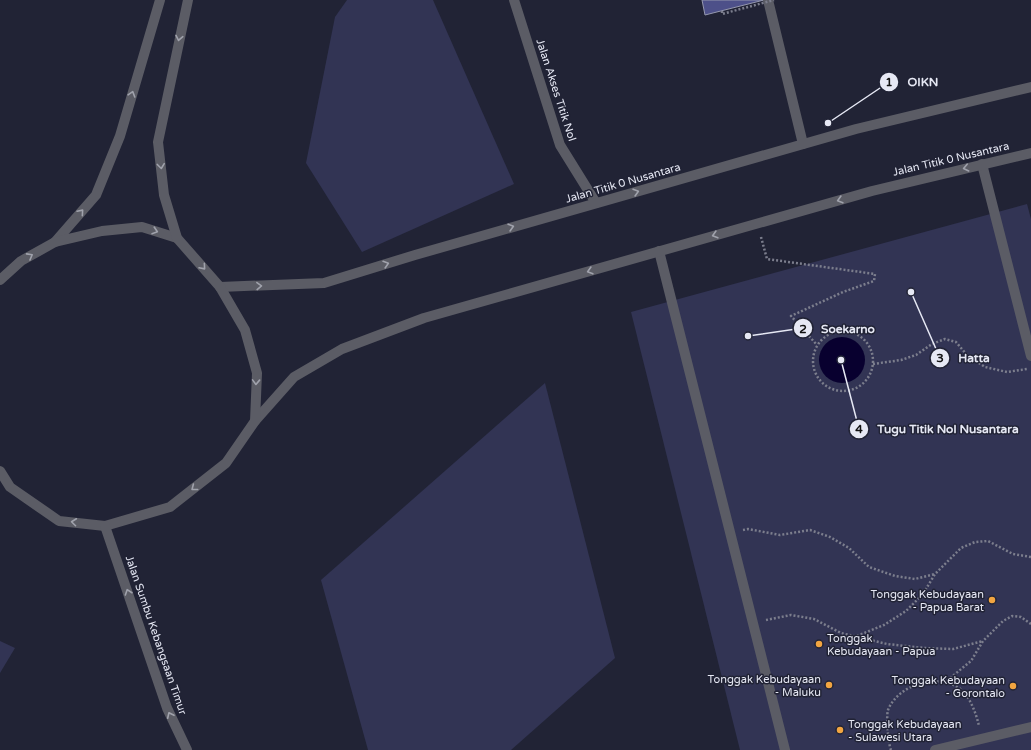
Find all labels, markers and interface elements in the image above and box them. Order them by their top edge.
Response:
one-way arrow [175,35,183,41]
street label: Jalan Akses Titik Nol [533,37,579,143]
callout: OIKN [879,70,946,94]
text: 1 [885,75,893,89]
text: OIKN [908,75,938,89]
one-way arrow [127,91,136,98]
street label: Jalan Titik 0 Nusantara [892,139,1010,179]
street label: Jalan Titik 0 Nusantara [564,160,682,206]
one-way arrow [156,163,165,169]
one-way arrow [963,163,970,172]
one-way arrow [632,188,639,197]
one-way arrow [836,195,843,204]
one-way arrow [76,209,83,217]
one-way arrow [507,223,514,232]
one-way arrow [151,226,158,235]
one-way arrow [711,230,718,239]
one-way arrow [26,253,33,260]
one-way arrow [382,260,389,269]
one-way arrow [198,263,205,270]
one-way arrow [586,266,593,275]
one-way arrow [256,281,262,290]
callout: Soekarno [793,316,883,340]
text: 2 [799,322,807,336]
text: Soekarno [821,322,875,336]
callout: Hatta [930,346,997,370]
text: 3 [936,351,944,365]
text: Hatta [958,351,990,365]
one-way arrow [252,379,260,385]
callout: Tugu Titik Nol Nusantara [849,417,1026,441]
text: 4 [855,422,863,436]
text: Tugu Titik Nol Nusantara [876,422,1019,437]
one-way arrow [192,483,199,490]
one-way arrow [71,518,77,527]
street label: Jalan Sumbu Kebangsaan Timur [123,554,190,717]
place label: Tonggak Kebudayaan - Papua Barat [871,588,984,614]
one-way arrow [124,589,132,596]
marker: Tonggak Kebudayaan - Papua Barat [987,595,997,605]
place label: Tonggak Kebudayaan - Papua [827,632,935,658]
marker: Tonggak Kebudayaan - Papua [814,639,824,649]
place label: Tonggak Kebudayaan - Maluku [708,673,821,699]
place label: Tonggak Kebudayaan - Gorontalo [892,674,1005,700]
marker: Tonggak Kebudayaan - Maluku [824,680,834,690]
marker: Tonggak Kebudayaan - Gorontalo [1008,681,1018,691]
one-way arrow [167,711,175,719]
place label: Tonggak Kebudayaan - Sulawesi Utara [848,718,961,744]
marker: Tonggak Kebudayaan - Sulawesi Utara [835,725,845,735]

